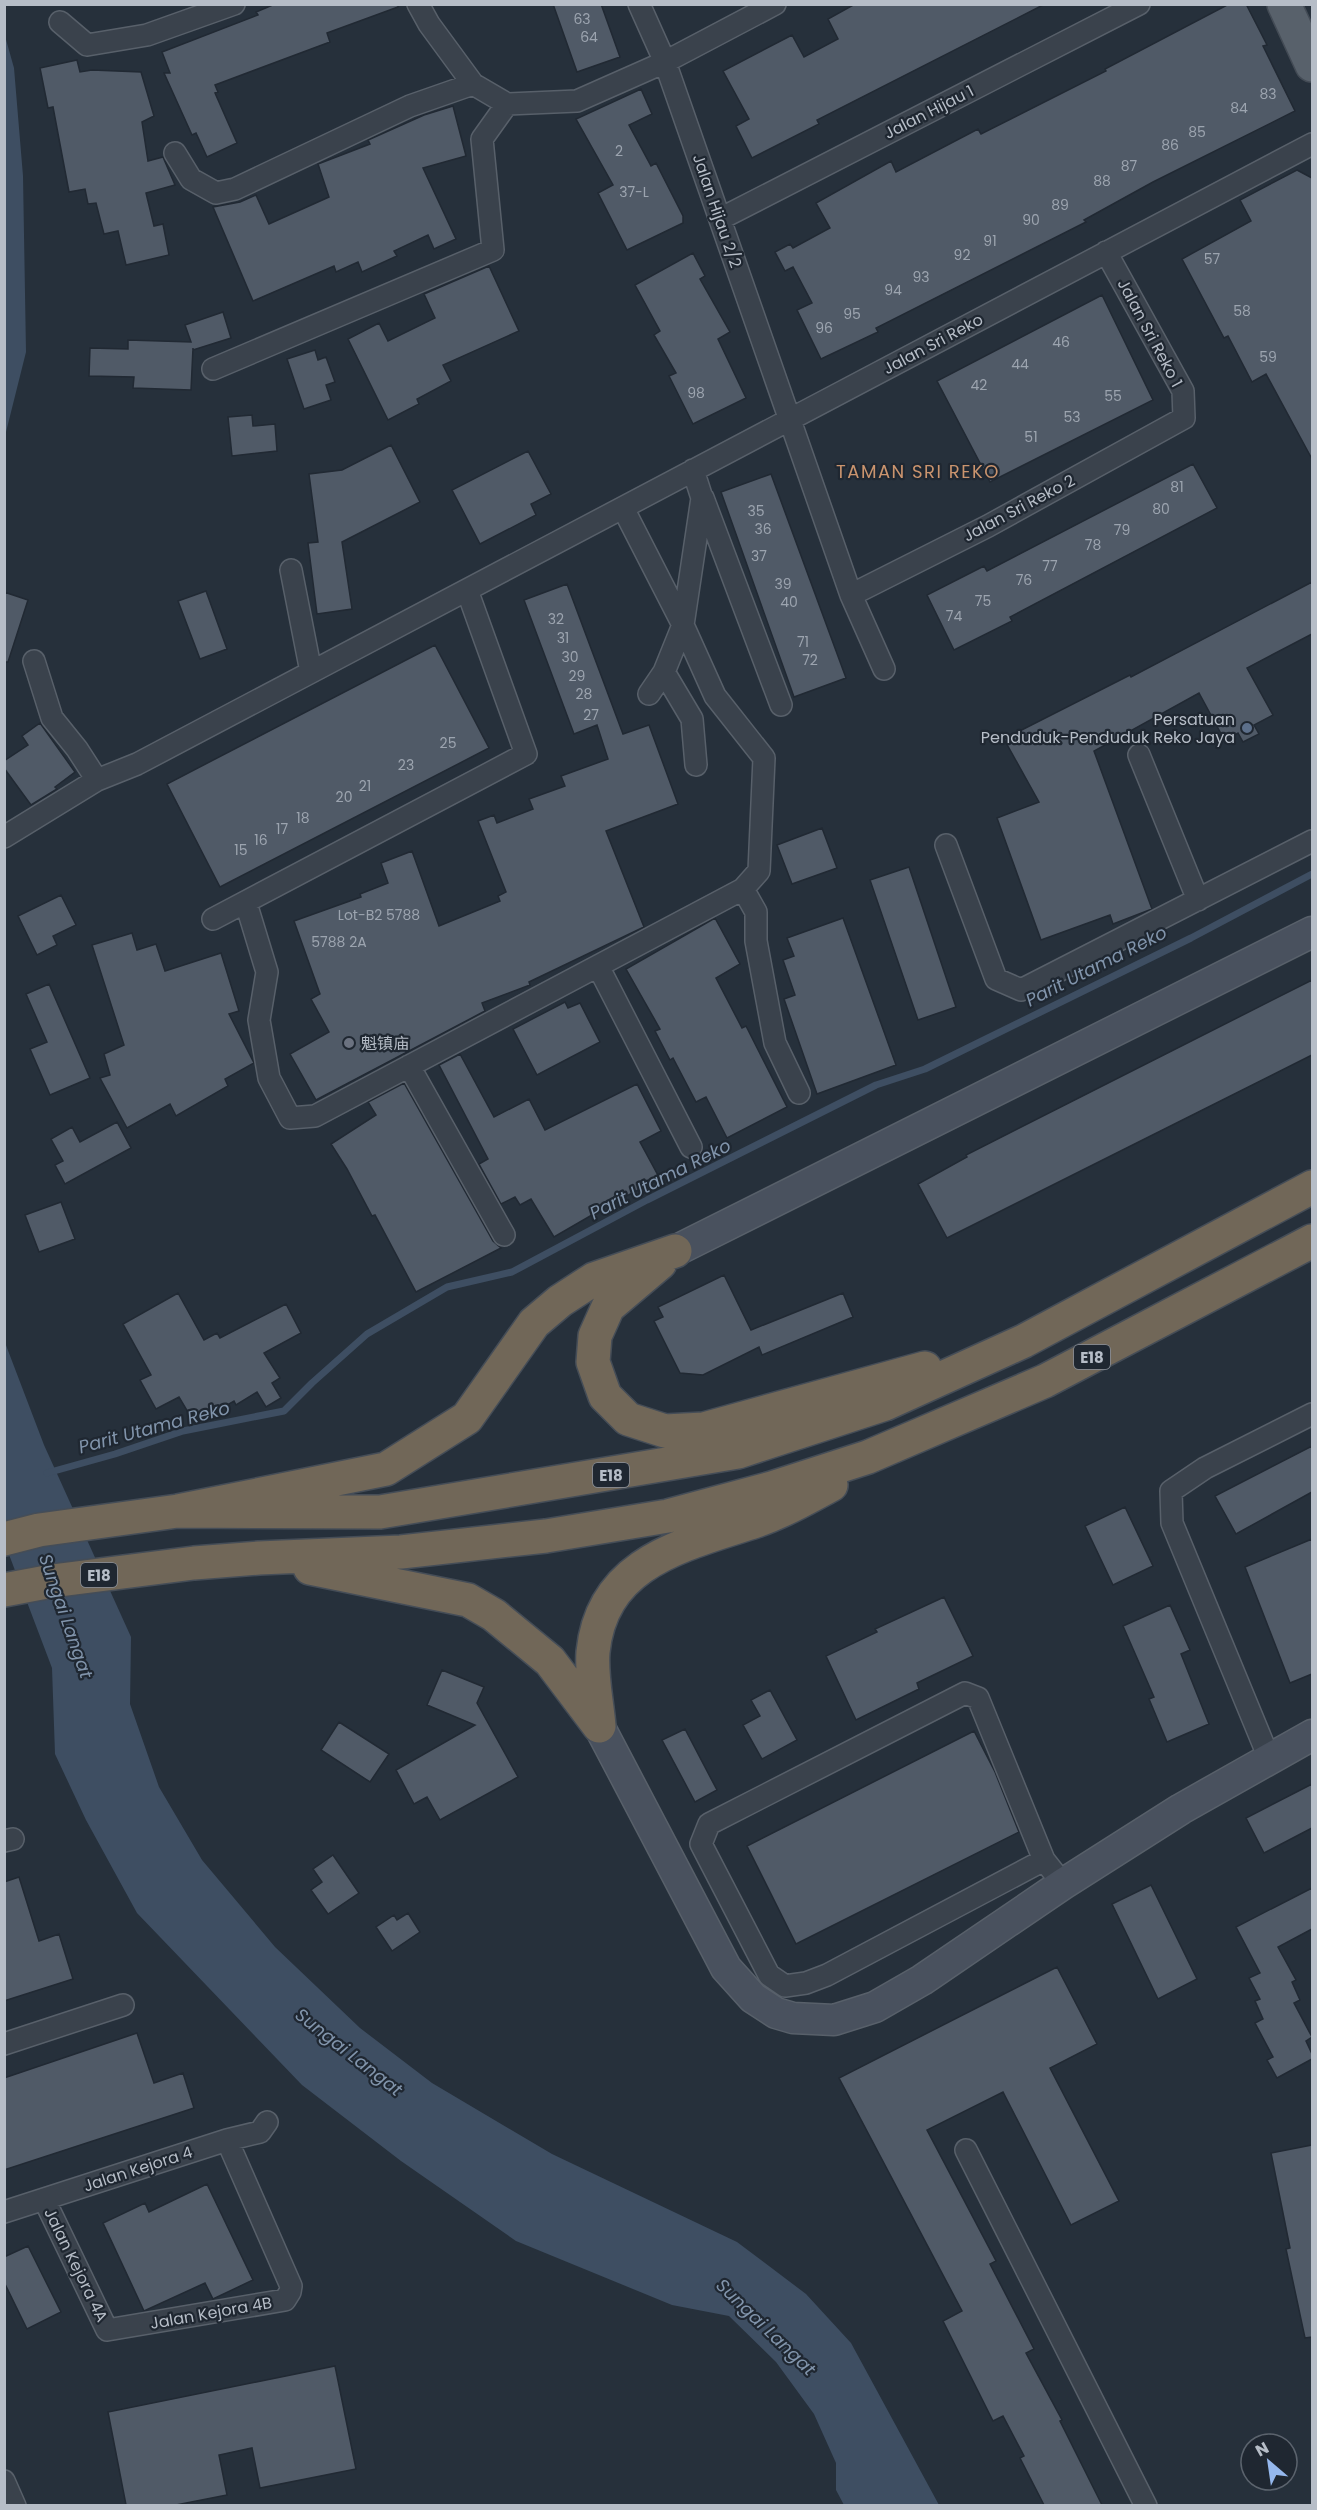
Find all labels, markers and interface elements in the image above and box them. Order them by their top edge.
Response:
house number: 63 [573,9,591,29]
house number: 64 [580,27,598,47]
street label: Jalan Hijau 1 [880,80,978,144]
house number: 83 [1259,84,1277,104]
house number: 84 [1230,98,1248,118]
house number: 85 [1188,122,1206,142]
house number: 86 [1161,135,1179,155]
house number: 2 [615,141,623,161]
street label: Jalan Hijau 2/2 [687,151,747,271]
house number: 87 [1121,156,1138,176]
house number: 88 [1093,171,1111,191]
house number: 37-L [619,182,649,202]
house number: 89 [1051,195,1069,215]
house number: 90 [1022,210,1040,230]
house number: 91 [983,231,997,251]
house number: 92 [954,245,970,265]
house number: 57 [1204,249,1221,269]
house number: 93 [912,267,930,287]
street label: Jalan Sri Reko 1 [1112,275,1188,391]
house number: 94 [884,280,902,300]
house number: 58 [1233,301,1251,321]
house number: 95 [843,304,861,324]
street label: Jalan Sri Reko [879,308,987,380]
house number: 96 [815,318,833,338]
house number: 46 [1052,332,1070,352]
house number: 59 [1259,347,1277,367]
house number: 44 [1011,354,1029,374]
house number: 42 [971,375,987,395]
house number: 98 [687,383,705,403]
house number: 55 [1104,386,1122,406]
house number: 53 [1063,407,1081,427]
house number: 51 [1024,427,1038,447]
district label: TAMAN SRI REKO [836,459,1000,484]
street label: Jalan Sri Reko 2 [959,469,1079,547]
house number: 81 [1170,477,1184,497]
house number: 80 [1152,499,1170,519]
house number: 35 [747,501,765,521]
house number: 36 [754,519,772,539]
house number: 79 [1114,520,1130,540]
house number: 78 [1085,535,1101,555]
house number: 37 [751,546,767,566]
house number: 77 [1042,556,1058,576]
house number: 76 [1016,570,1032,590]
house number: 39 [774,574,792,594]
house number: 75 [975,591,991,611]
house number: 40 [780,592,798,612]
house number: 74 [946,606,962,626]
house number: 32 [548,609,564,629]
house number: 31 [557,628,569,648]
house number: 71 [797,632,809,652]
house number: 30 [561,647,579,667]
house number: 72 [802,650,818,670]
house number: 29 [569,666,585,686]
house number: 28 [576,684,593,704]
house number: 27 [583,705,599,725]
place label: Persatuan Penduduk-Penduduk Reko Jaya [981,708,1235,749]
marker: Persatuan Penduduk-Penduduk Reko Jaya [1240,721,1254,735]
house number: 25 [440,733,456,753]
house number: 23 [398,755,414,775]
house number: 21 [359,776,371,796]
house number: 20 [336,787,352,807]
house number: 18 [296,808,310,828]
house number: 17 [276,819,288,839]
house number: 16 [254,830,268,850]
house number: 15 [234,840,248,860]
house number: Lot-B2 5788 [338,905,420,925]
water label: Parit Utama Reko [1021,920,1171,1012]
house number: 5788 2A [311,932,367,952]
place label: 魁镇庙 [361,1032,409,1055]
marker: 魁镇庙 [342,1036,356,1050]
water label: Parit Utama Reko [585,1133,735,1225]
road number: E18 [1074,1345,1110,1369]
water label: Parit Utama Reko [76,1395,232,1459]
road number: E18 [593,1463,629,1487]
water label: Sungai Langat [33,1550,99,1682]
road number: E18 [81,1563,117,1587]
water label: Sungai Langat [290,2002,408,2102]
street label: Jalan Kejora 4 [81,2141,195,2197]
street label: Jalan Kejora 4A [38,2204,114,2326]
water label: Sungai Langat [711,2273,822,2381]
street label: Jalan Kejora 4B [148,2291,274,2335]
north arrow [1239,2432,1299,2492]
text: N [1251,2436,1273,2462]

